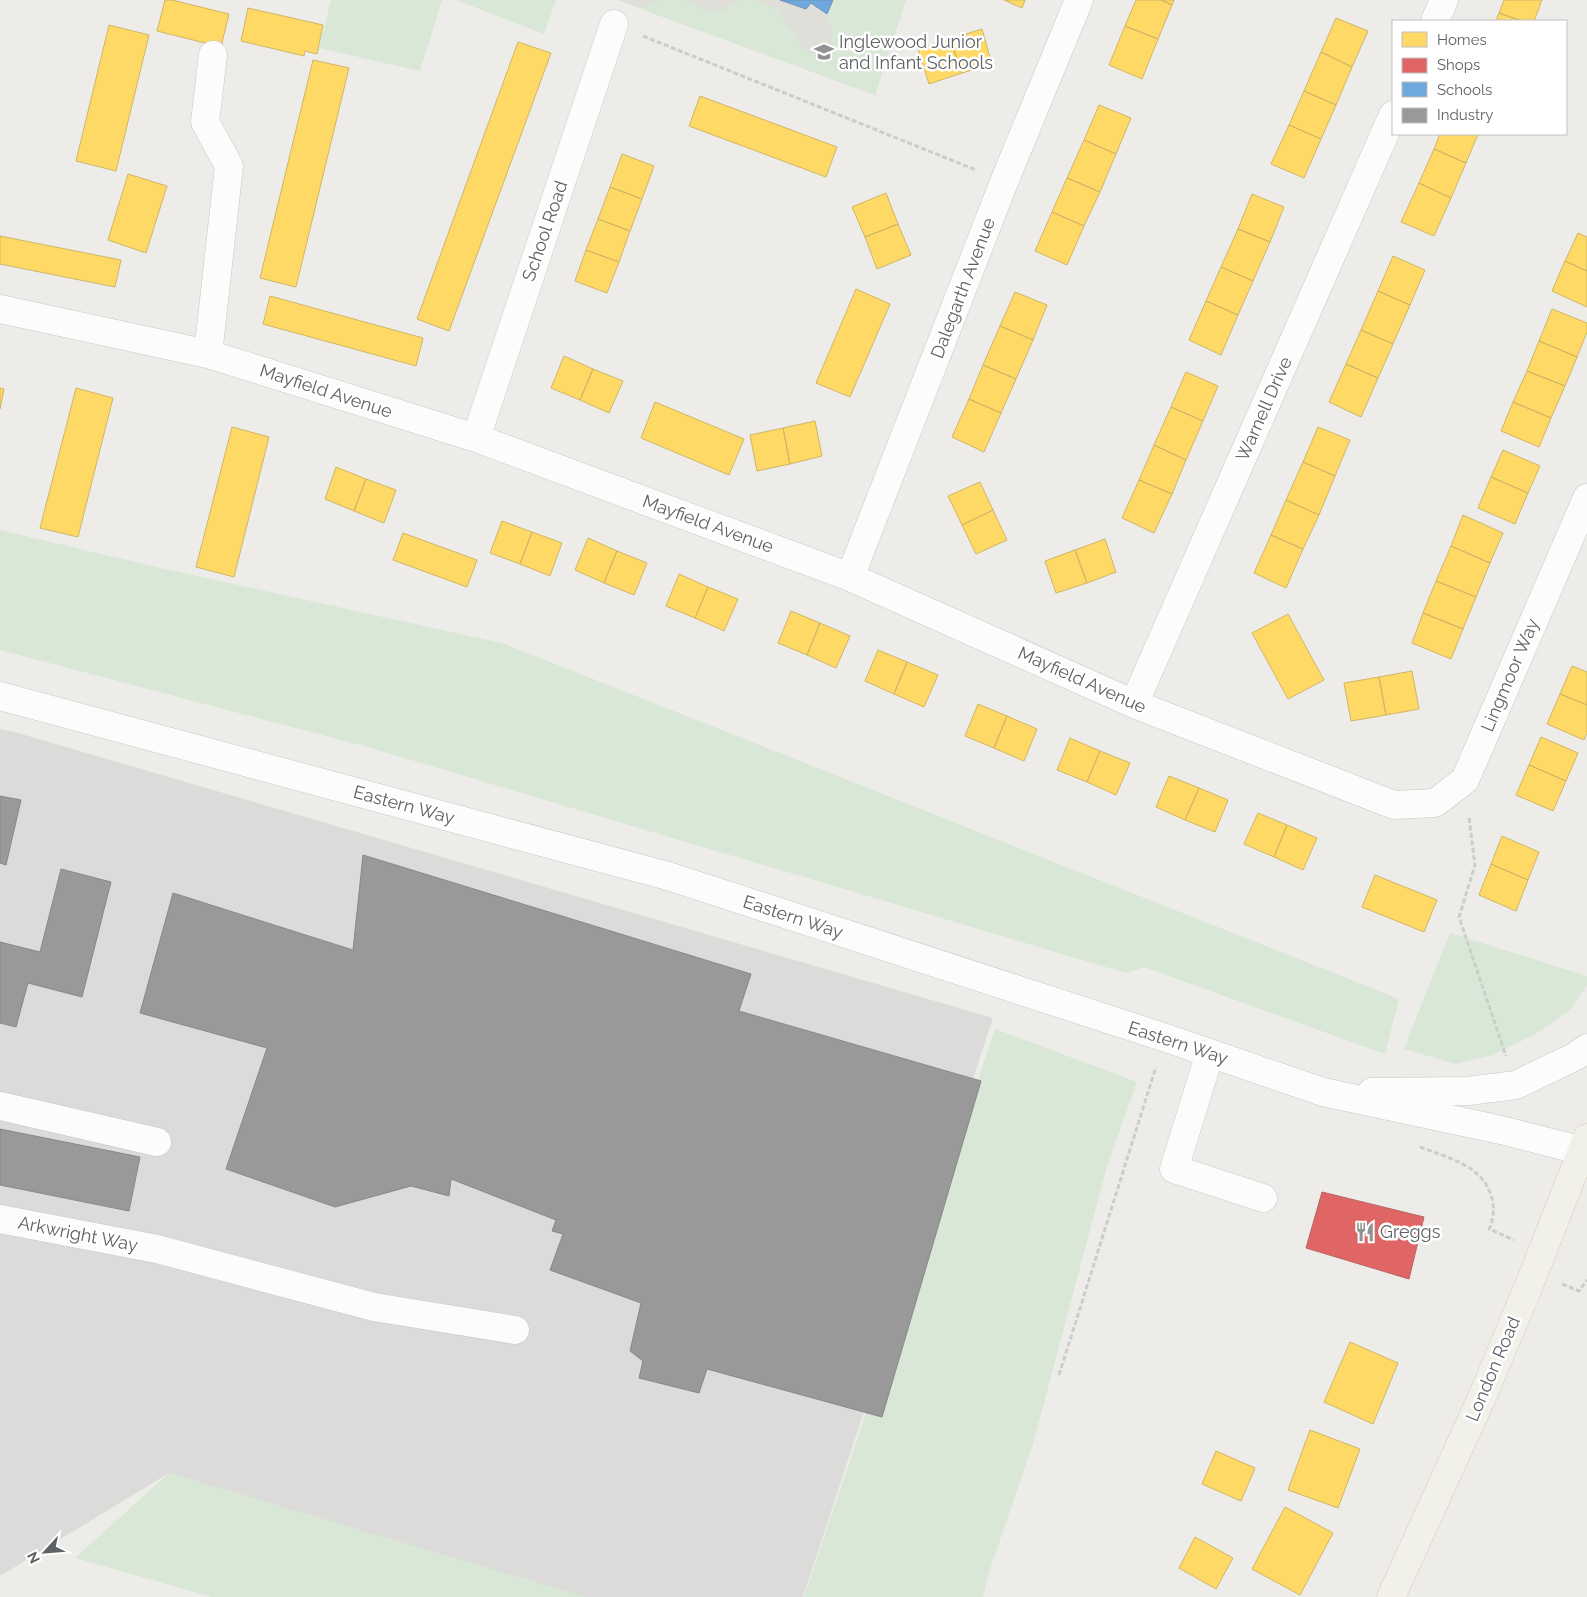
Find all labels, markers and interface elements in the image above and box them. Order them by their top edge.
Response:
legend [1392,20,1567,135]
place label: Inglewood Junior and Infant Schools [839,31,993,73]
text: Homes [1437,31,1487,49]
school or university icon: Inglewood Junior and Infant Schools [813,41,835,63]
text: Shops [1437,56,1480,74]
text: Schools [1437,81,1492,99]
text: Industry [1437,106,1493,124]
street label: School Road [518,178,572,284]
street label: Dalegarth Avenue [926,214,999,361]
street label: Warnell Drive [1231,353,1296,464]
street label: Mayfield Avenue [257,359,395,422]
street label: Mayfield Avenue [640,490,777,557]
street label: Lingmoor Way [1476,615,1543,735]
street label: Mayfield Avenue [1015,642,1150,717]
street label: Eastern Way [351,781,457,828]
street label: Eastern Way [741,891,846,943]
street label: Eastern Way [1126,1017,1231,1069]
street label: Arkwright Way [16,1212,140,1255]
restaurant icon: Greggs [1354,1221,1376,1243]
place label: Greggs [1380,1221,1441,1242]
street label: London Road [1461,1313,1524,1424]
north arrow [20,1527,70,1577]
text: N [24,1549,43,1566]

